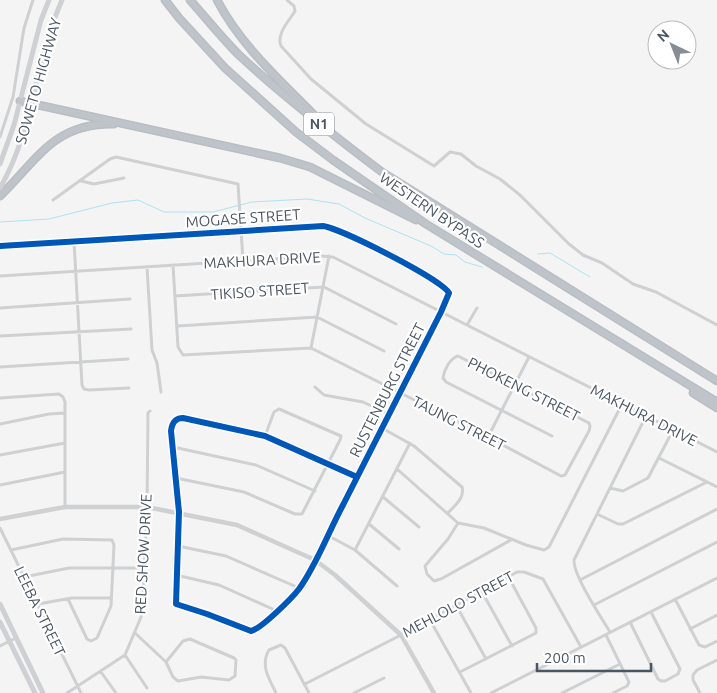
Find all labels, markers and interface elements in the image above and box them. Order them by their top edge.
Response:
street label: SOWETO HIGHWAY [12,16,64,146]
north arrow [647,20,697,70]
text: N [654,26,672,45]
road number: N1 [304,112,334,136]
street label: WESTERN BYPASS [377,169,488,251]
street label: MOGASE STREET [185,205,302,230]
street label: MAKHURA DRIVE [203,248,321,272]
street label: TIKISO STREET [210,279,311,303]
street label: RUSTENBURG STREET [346,320,428,460]
street label: PHOKENG STREET [465,353,583,425]
street label: MAKHURA DRIVE [588,381,700,449]
street label: TAUNG STREET [410,392,509,454]
street label: RED SHOW DRIVE [131,493,155,615]
street label: LEEBA STREET [11,563,69,659]
street label: MEHLOLO STREET [399,567,517,641]
scale bar [537,640,651,672]
text: 200 m [544,649,586,666]

